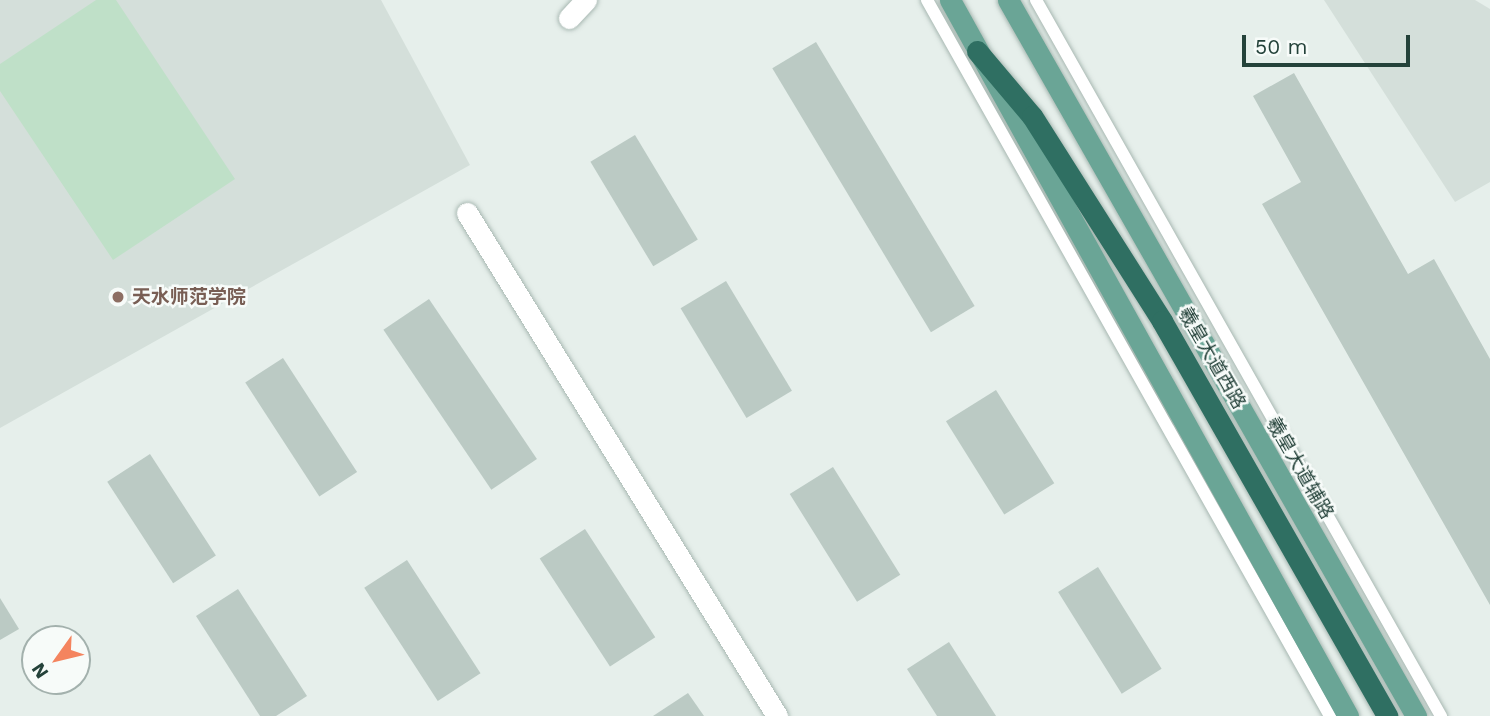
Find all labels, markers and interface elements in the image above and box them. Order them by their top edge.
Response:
scale bar [1245,21,1413,65]
text: 50 m [1255,34,1307,59]
place label: 天水师范学院 [132,286,246,308]
marker: 天水师范学院 [110,289,126,305]
street label: 羲皇大道西路 [1174,303,1250,413]
street label: 羲皇大道辅路 [1262,413,1338,523]
north arrow [21,625,91,695]
text: N [26,659,53,683]

